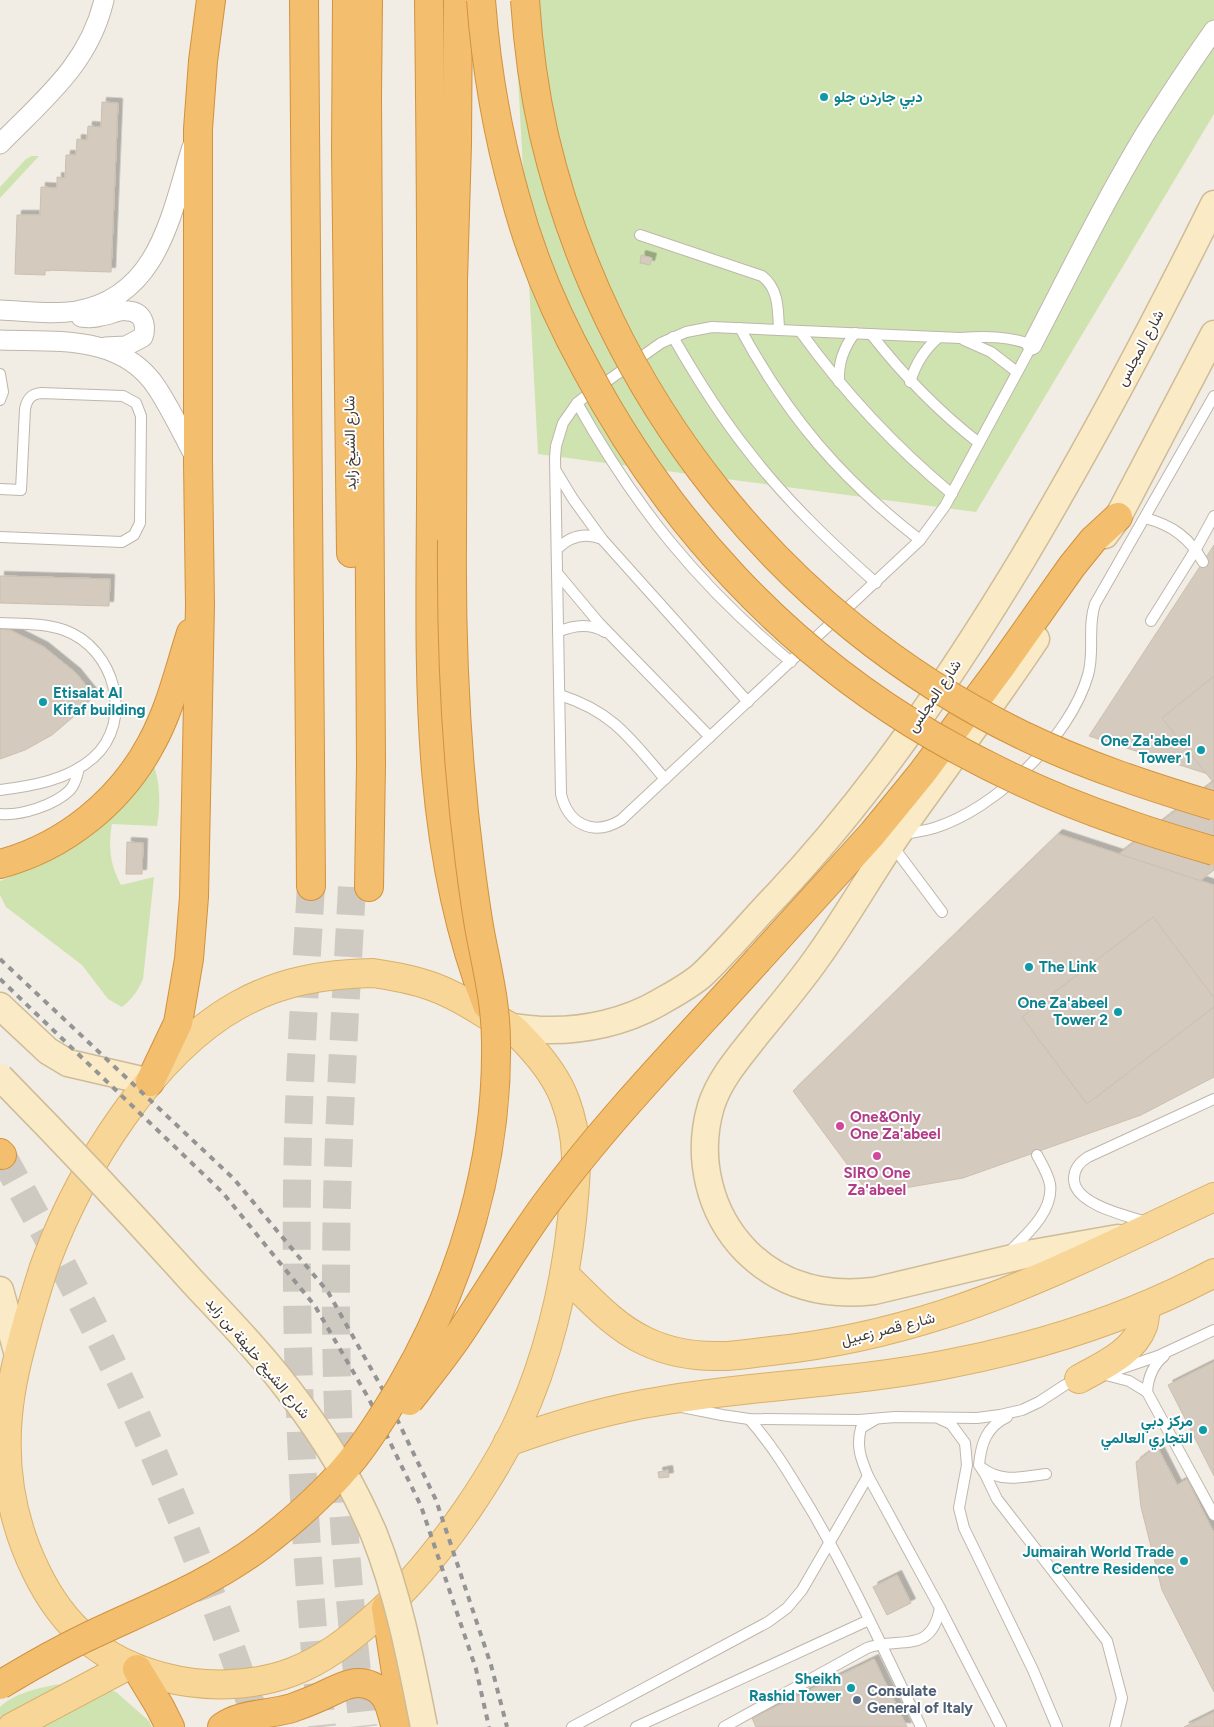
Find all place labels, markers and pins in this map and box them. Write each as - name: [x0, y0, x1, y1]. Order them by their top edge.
- place label: دبي جاردن جلو: [834, 88, 923, 110]
- marker: دبي جاردن جلو: [818, 91, 830, 103]
- place label: Etisalat Al Kifaf building: [53, 684, 146, 719]
- marker: Etisalat Al Kifaf building: [37, 696, 49, 708]
- place label: One Za'abeel Tower 1: [1100, 732, 1191, 767]
- marker: One Za'abeel Tower 1: [1195, 744, 1207, 756]
- place label: The Link: [1039, 958, 1097, 976]
- marker: The Link: [1023, 961, 1035, 973]
- place label: One Za'abeel Tower 2: [1017, 994, 1108, 1029]
- marker: One Za'abeel Tower 2: [1112, 1006, 1124, 1018]
- place label: One&Only One Za'abeel: [850, 1108, 941, 1143]
- marker: One&Only One Za'abeel: [834, 1120, 846, 1132]
- marker: SIRO One Za'abeel: [871, 1150, 883, 1162]
- place label: SIRO One Za'abeel: [843, 1164, 911, 1199]
- place label: مركز دبي التجاري العالمي: [1101, 1412, 1193, 1451]
- marker: مركز دبي التجاري العالمي: [1197, 1424, 1209, 1436]
- place label: Jumairah World Trade Centre Residence: [1023, 1543, 1175, 1578]
- marker: Jumairah World Trade Centre Residence: [1178, 1555, 1190, 1567]
- place label: Sheikh Rashid Tower: [749, 1670, 841, 1705]
- marker: Sheikh Rashid Tower: [845, 1682, 857, 1694]
- place label: Consulate General of Italy: [867, 1682, 973, 1717]
- marker: Consulate General of Italy: [851, 1694, 863, 1706]

